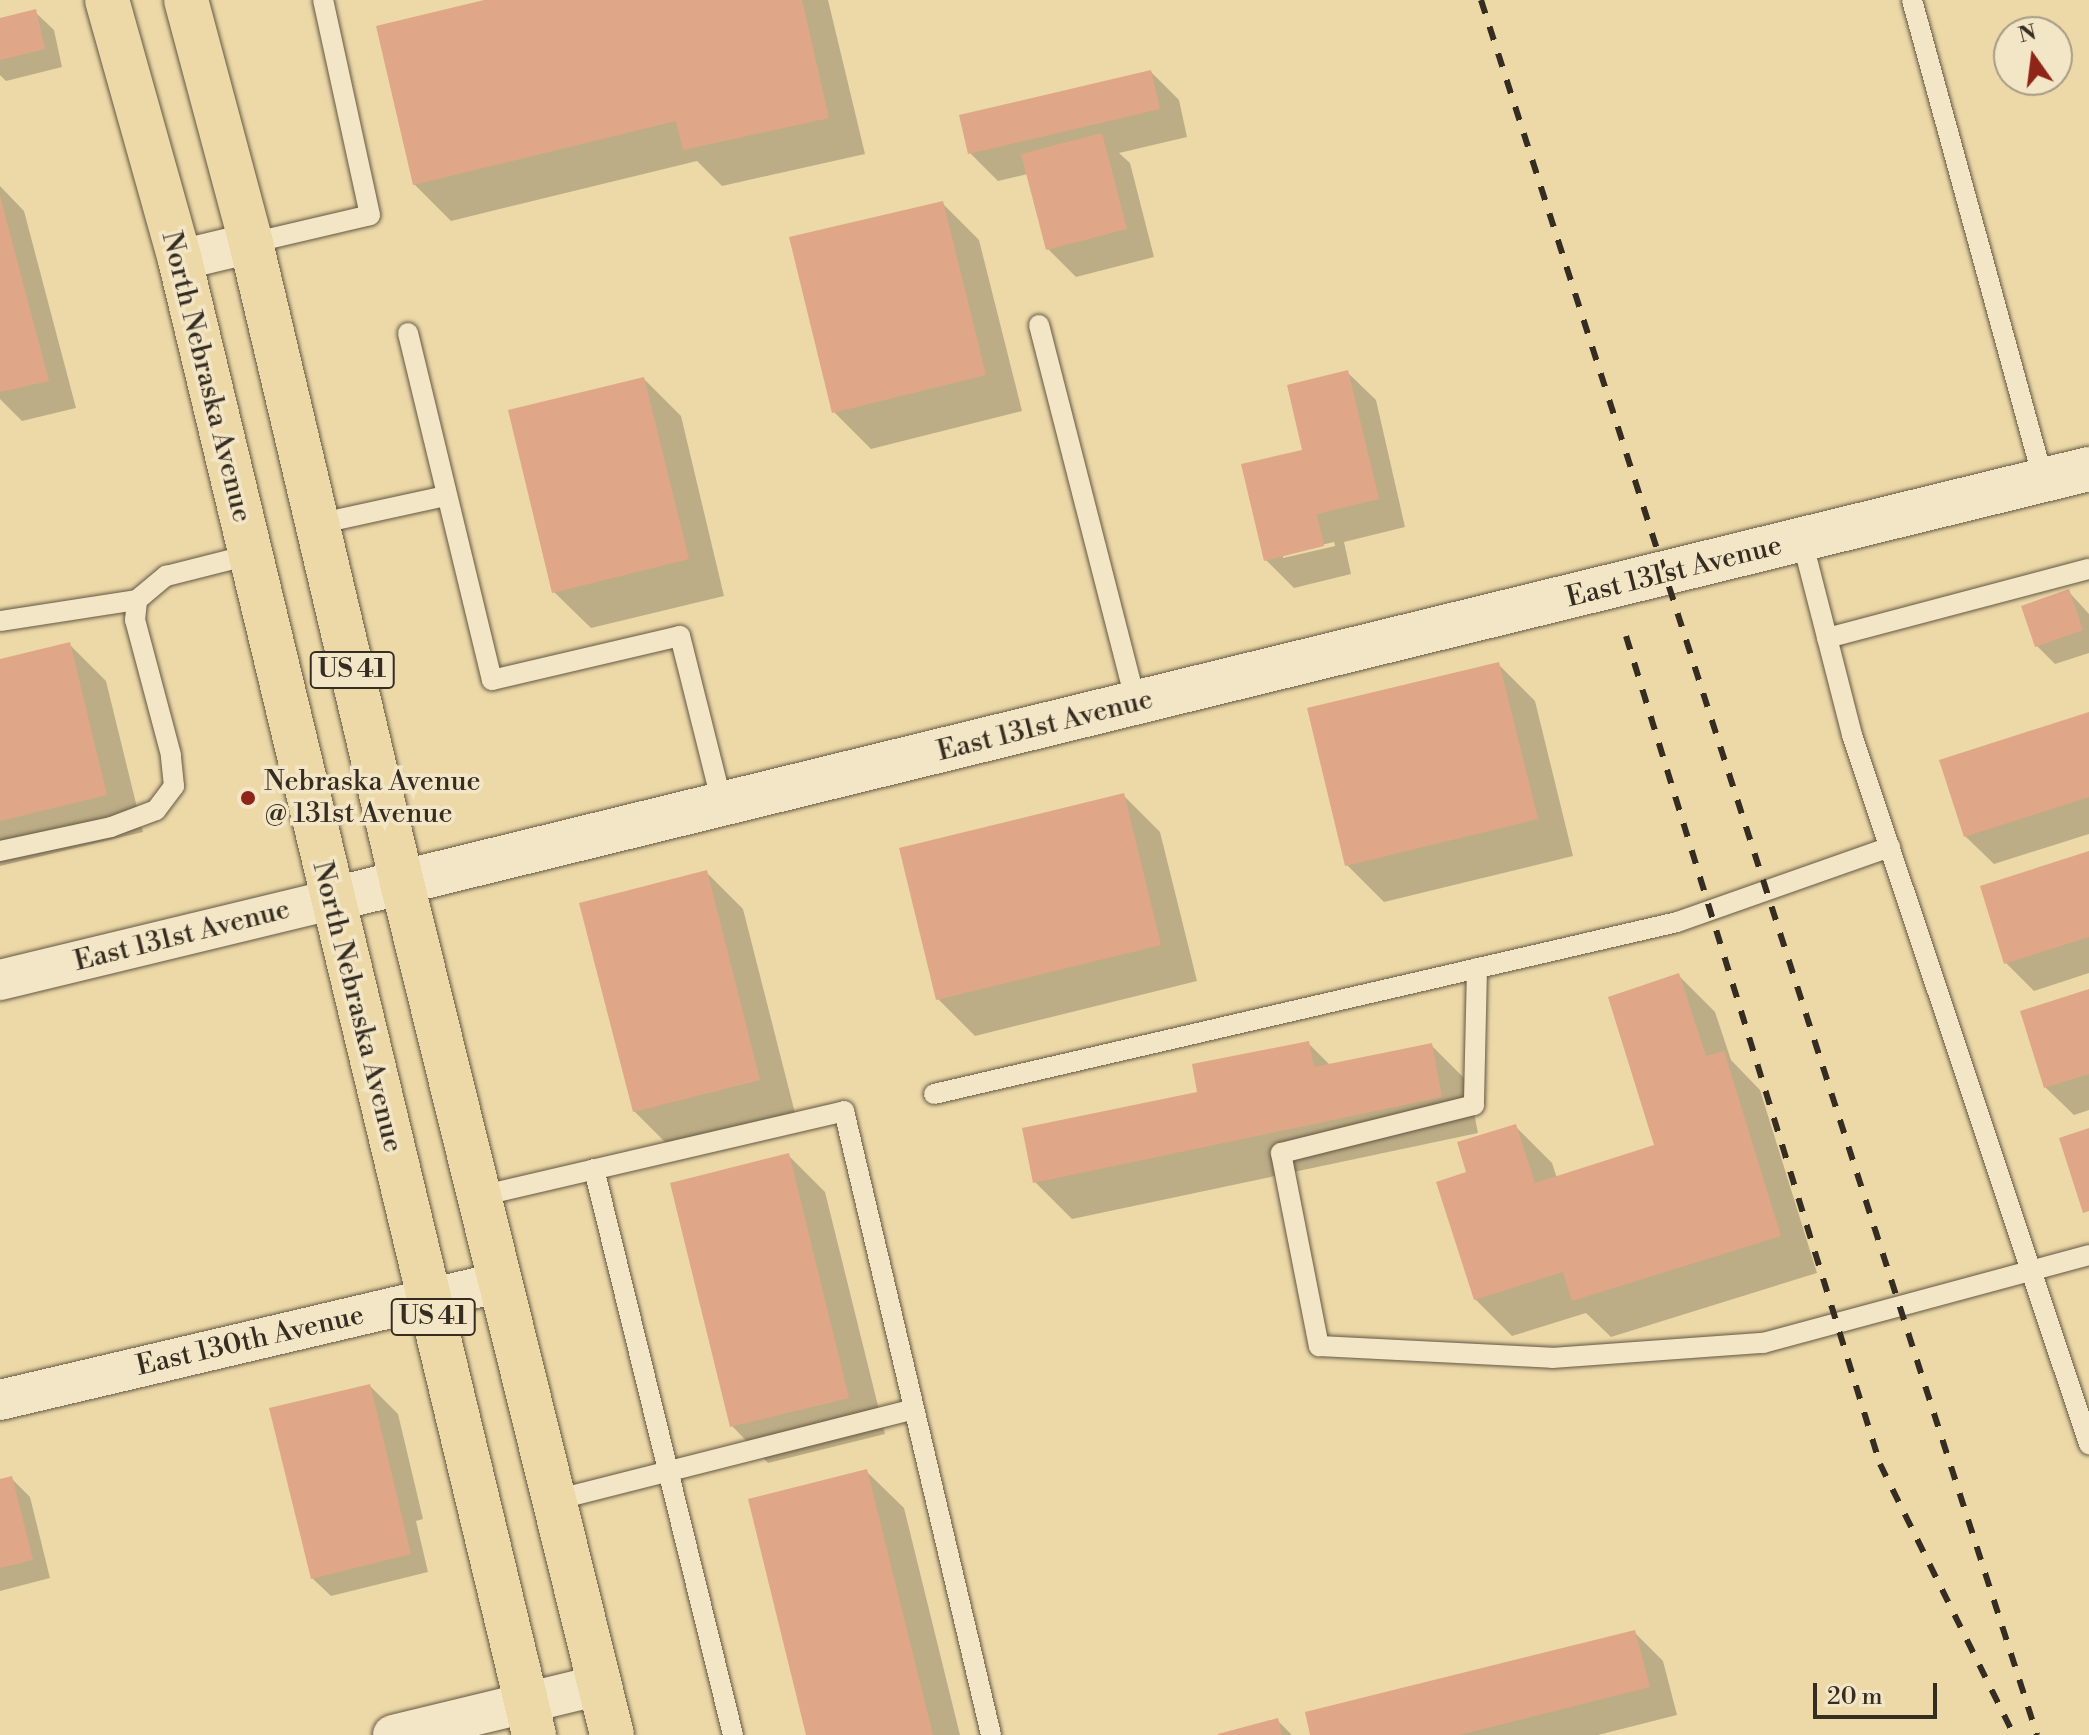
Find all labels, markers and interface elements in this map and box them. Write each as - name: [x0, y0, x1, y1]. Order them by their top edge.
- north arrow: [1993, 16, 2073, 96]
- text: N: [2016, 19, 2039, 49]
- street label: North Nebraska Avenue: [154, 228, 258, 526]
- street label: East 131st Avenue: [1563, 529, 1785, 615]
- road number: US 41: [308, 648, 396, 692]
- street label: East 131st Avenue: [934, 683, 1156, 769]
- place label: Nebraska Avenue @ 131st Avenue: [264, 765, 481, 831]
- marker: Nebraska Avenue @ 131st Avenue: [239, 789, 257, 807]
- street label: North Nebraska Avenue: [305, 858, 409, 1156]
- street label: East 131st Avenue: [71, 893, 293, 979]
- road number: US 41: [389, 1295, 477, 1339]
- street label: East 130th Avenue: [133, 1298, 367, 1384]
- scale bar: [1817, 1667, 1941, 1717]
- text: 20 m: [1827, 1682, 1883, 1712]

